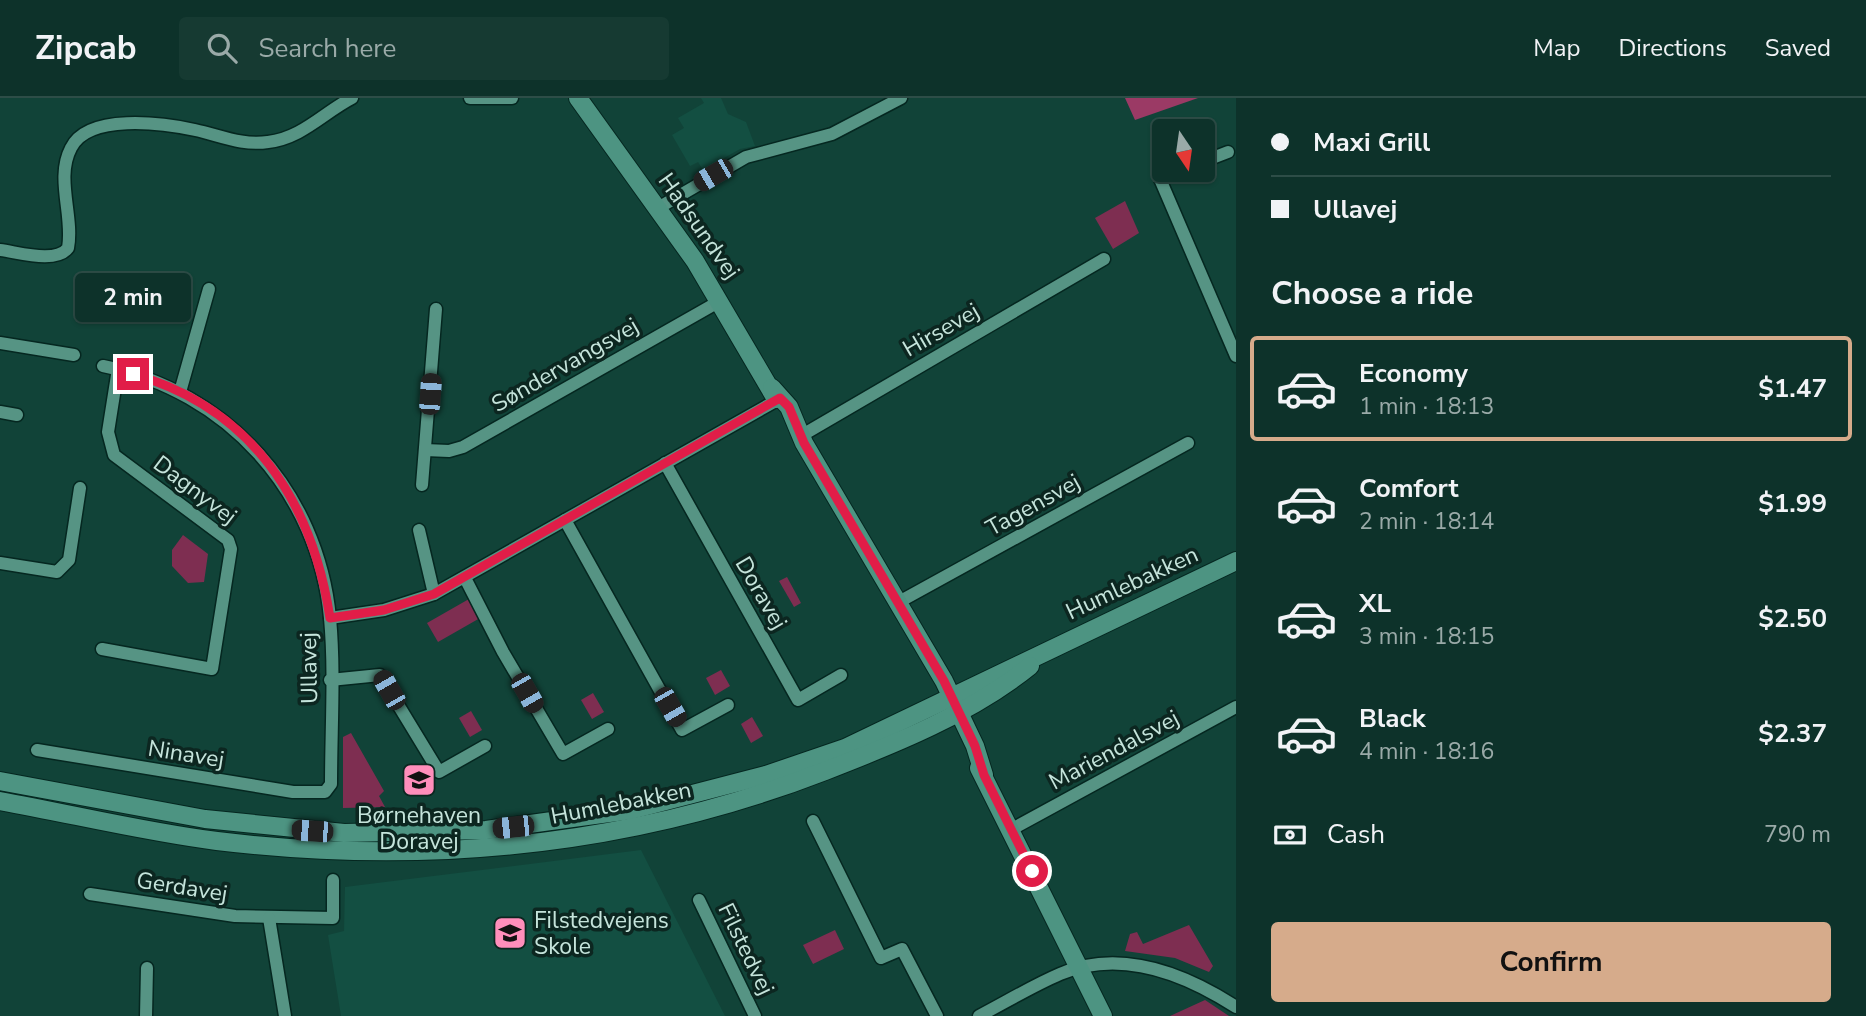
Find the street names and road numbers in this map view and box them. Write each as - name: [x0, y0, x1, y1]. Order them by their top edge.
- street label: Hadsundvej: [651, 167, 747, 285]
- street label: Hirsevej: [897, 296, 985, 364]
- street label: Søndervangsvej: [486, 310, 644, 420]
- street label: Dagnyvej: [147, 448, 243, 532]
- street label: Tagensvej: [980, 466, 1086, 544]
- street label: Humlebakken: [1061, 539, 1203, 627]
- street label: Doravej: [728, 551, 794, 635]
- street label: Ullavej: [293, 632, 325, 704]
- street label: Mariendalsvej: [1044, 703, 1184, 797]
- street label: Ninavej: [146, 733, 226, 775]
- street label: Humlebakken: [548, 774, 694, 832]
- street label: Gerdavej: [134, 865, 230, 909]
- street label: Filstedvej: [710, 898, 782, 1000]

